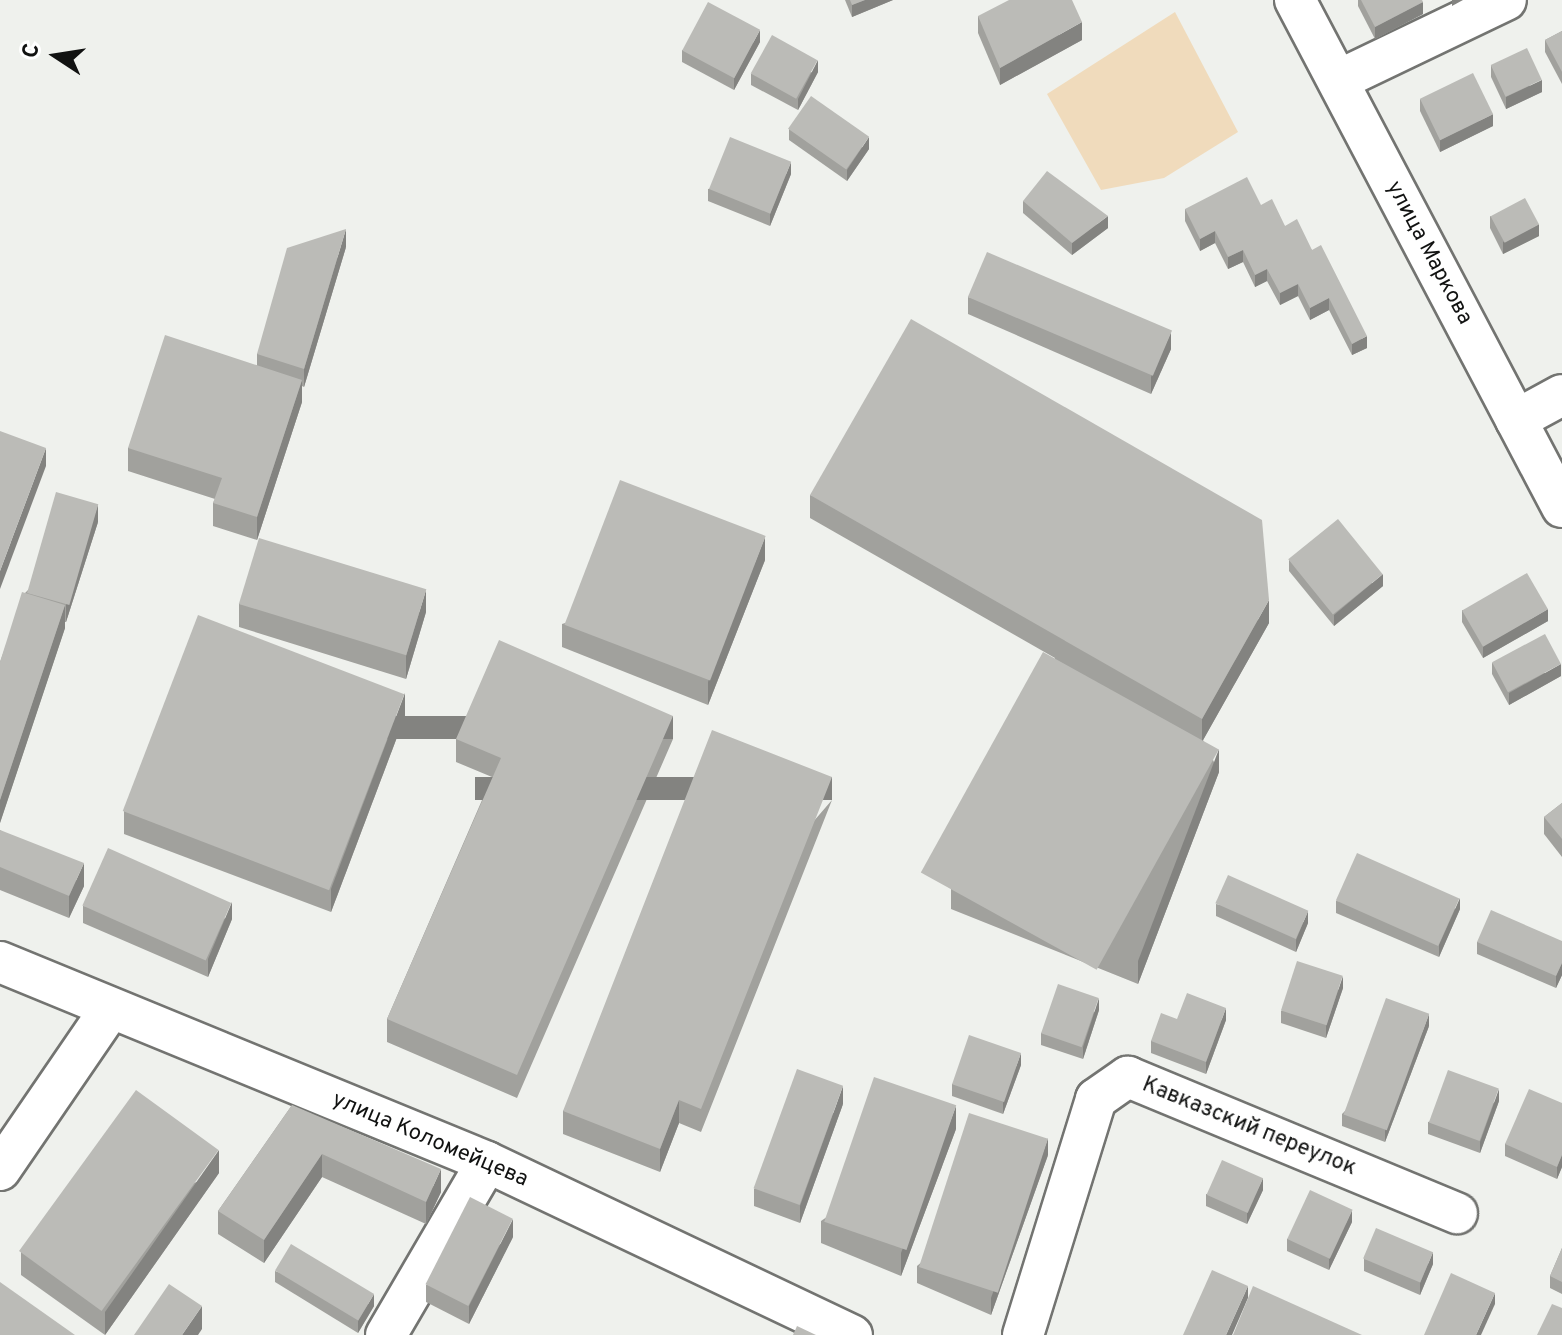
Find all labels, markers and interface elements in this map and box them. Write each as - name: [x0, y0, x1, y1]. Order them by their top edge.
- north arrow: [16, 16, 96, 96]
- text: С: [17, 41, 47, 61]
- street label: улица Маркова: [1380, 177, 1478, 329]
- street label: Кавказский переулок: [1138, 1072, 1360, 1182]
- street label: улица Коломейцева: [328, 1087, 532, 1193]

